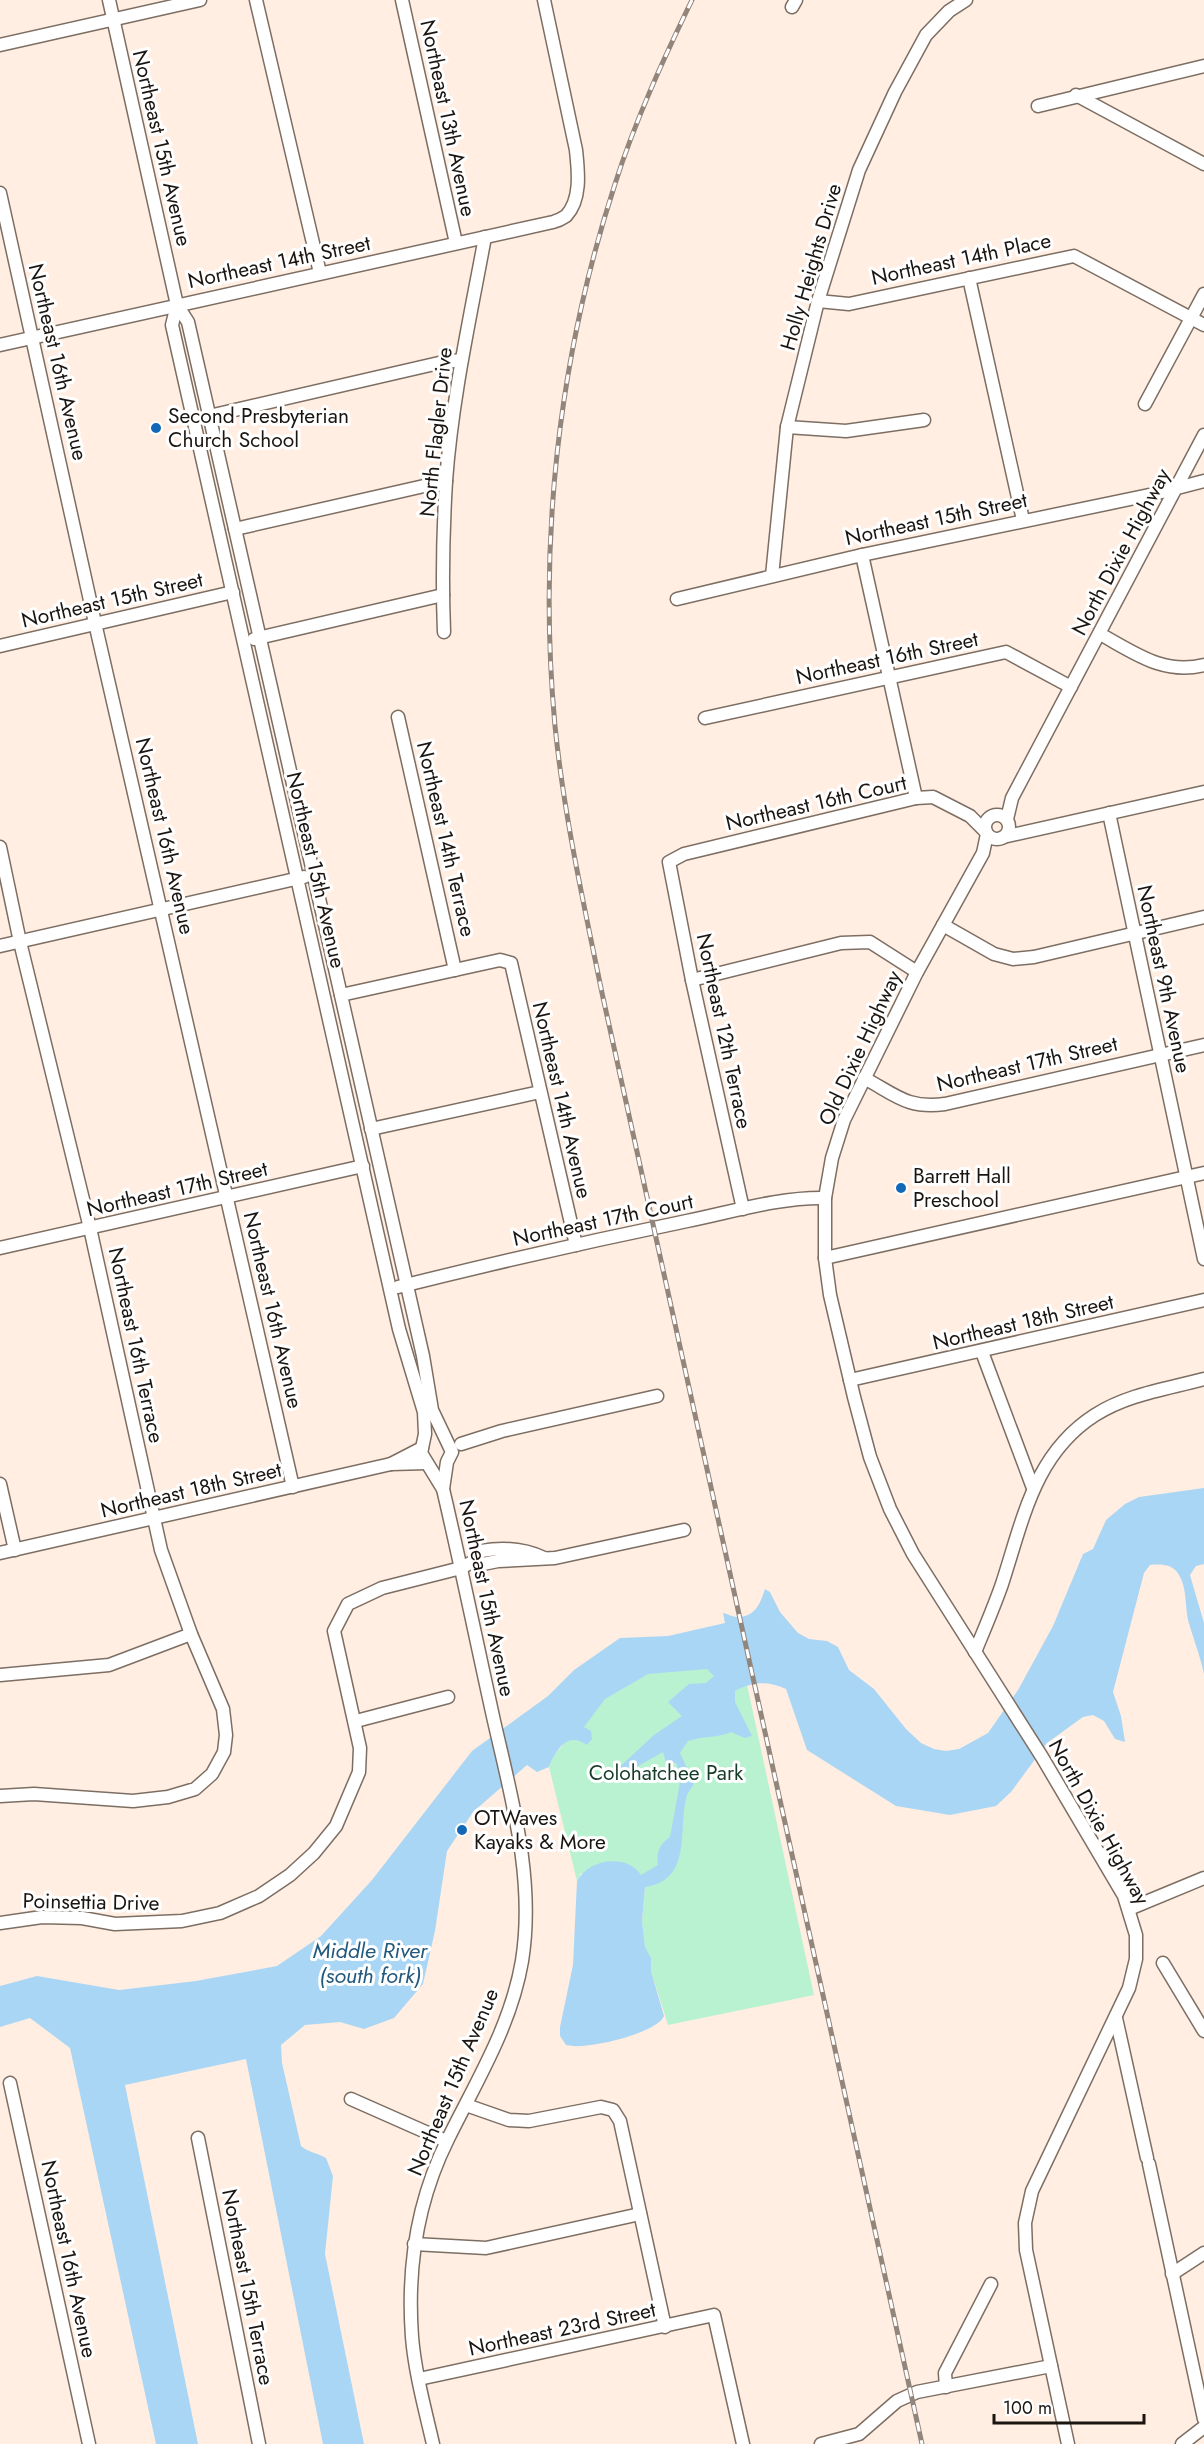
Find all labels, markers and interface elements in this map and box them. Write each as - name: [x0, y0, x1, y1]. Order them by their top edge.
- street label: Northeast 13th Avenue: [412, 17, 484, 219]
- street label: Northeast 15th Avenue: [125, 47, 199, 249]
- street label: Holly Heights Drive: [773, 180, 849, 354]
- street label: Northeast 14th Place: [868, 225, 1054, 293]
- street label: Northeast 14th Street: [185, 228, 373, 296]
- street label: Northeast 16th Avenue: [21, 261, 95, 464]
- street label: North Flagler Drive: [412, 345, 460, 518]
- place label: Second Presbyterian Church School: [168, 401, 349, 455]
- marker: Second Presbyterian Church School: [149, 421, 163, 435]
- street label: North Dixie Highway: [1064, 462, 1178, 641]
- street label: Northeast 15th Street: [842, 485, 1030, 553]
- street label: Northeast 15th Street: [18, 565, 206, 635]
- street label: Northeast 16th Street: [793, 624, 981, 692]
- street label: Northeast 16th Avenue: [128, 735, 202, 938]
- street label: Northeast 14th Terrace: [409, 738, 483, 940]
- street label: Northeast 16th Court: [723, 768, 909, 838]
- street label: Northeast 15th Avenue: [279, 769, 353, 971]
- street label: Northeast 9th Avenue: [1129, 882, 1199, 1076]
- street label: Northeast 12th Terrace: [689, 930, 759, 1132]
- street label: Old Dixie Highway: [811, 965, 909, 1130]
- street label: Northeast 14th Avenue: [525, 999, 599, 1202]
- street label: Northeast 17th Street: [934, 1029, 1120, 1099]
- street label: Northeast 17th Street: [84, 1154, 270, 1224]
- place label: Barrett Hall Preschool: [913, 1161, 1011, 1215]
- marker: Barrett Hall Preschool: [894, 1181, 908, 1195]
- street label: Northeast 17th Court: [510, 1186, 696, 1254]
- street label: Northeast 16th Avenue: [236, 1209, 310, 1412]
- street label: Northeast 16th Terrace: [101, 1244, 171, 1446]
- street label: Northeast 18th Street: [929, 1287, 1117, 1357]
- street label: Northeast 18th Street: [97, 1455, 285, 1525]
- street label: Northeast 15th Avenue: [451, 1497, 523, 1700]
- street label: North Dixie Highway: [1041, 1734, 1157, 1911]
- park label: Colohatchee Park: [589, 1758, 744, 1788]
- place label: OTWaves Kayaks & More: [474, 1803, 606, 1857]
- marker: OTWaves Kayaks & More: [455, 1823, 469, 1837]
- street label: Poinsettia Drive: [22, 1886, 160, 1918]
- water label: Middle River (south fork): [313, 1934, 429, 1991]
- street label: Northeast 15th Avenue: [400, 1984, 506, 2180]
- street label: Northeast 16th Avenue: [33, 2158, 105, 2361]
- street label: Northeast 15th Terrace: [214, 2186, 282, 2388]
- street label: Northeast 23rd Street: [466, 2294, 658, 2364]
- scale bar: [994, 2387, 1144, 2425]
- text: 100 m: [1003, 2395, 1052, 2421]

